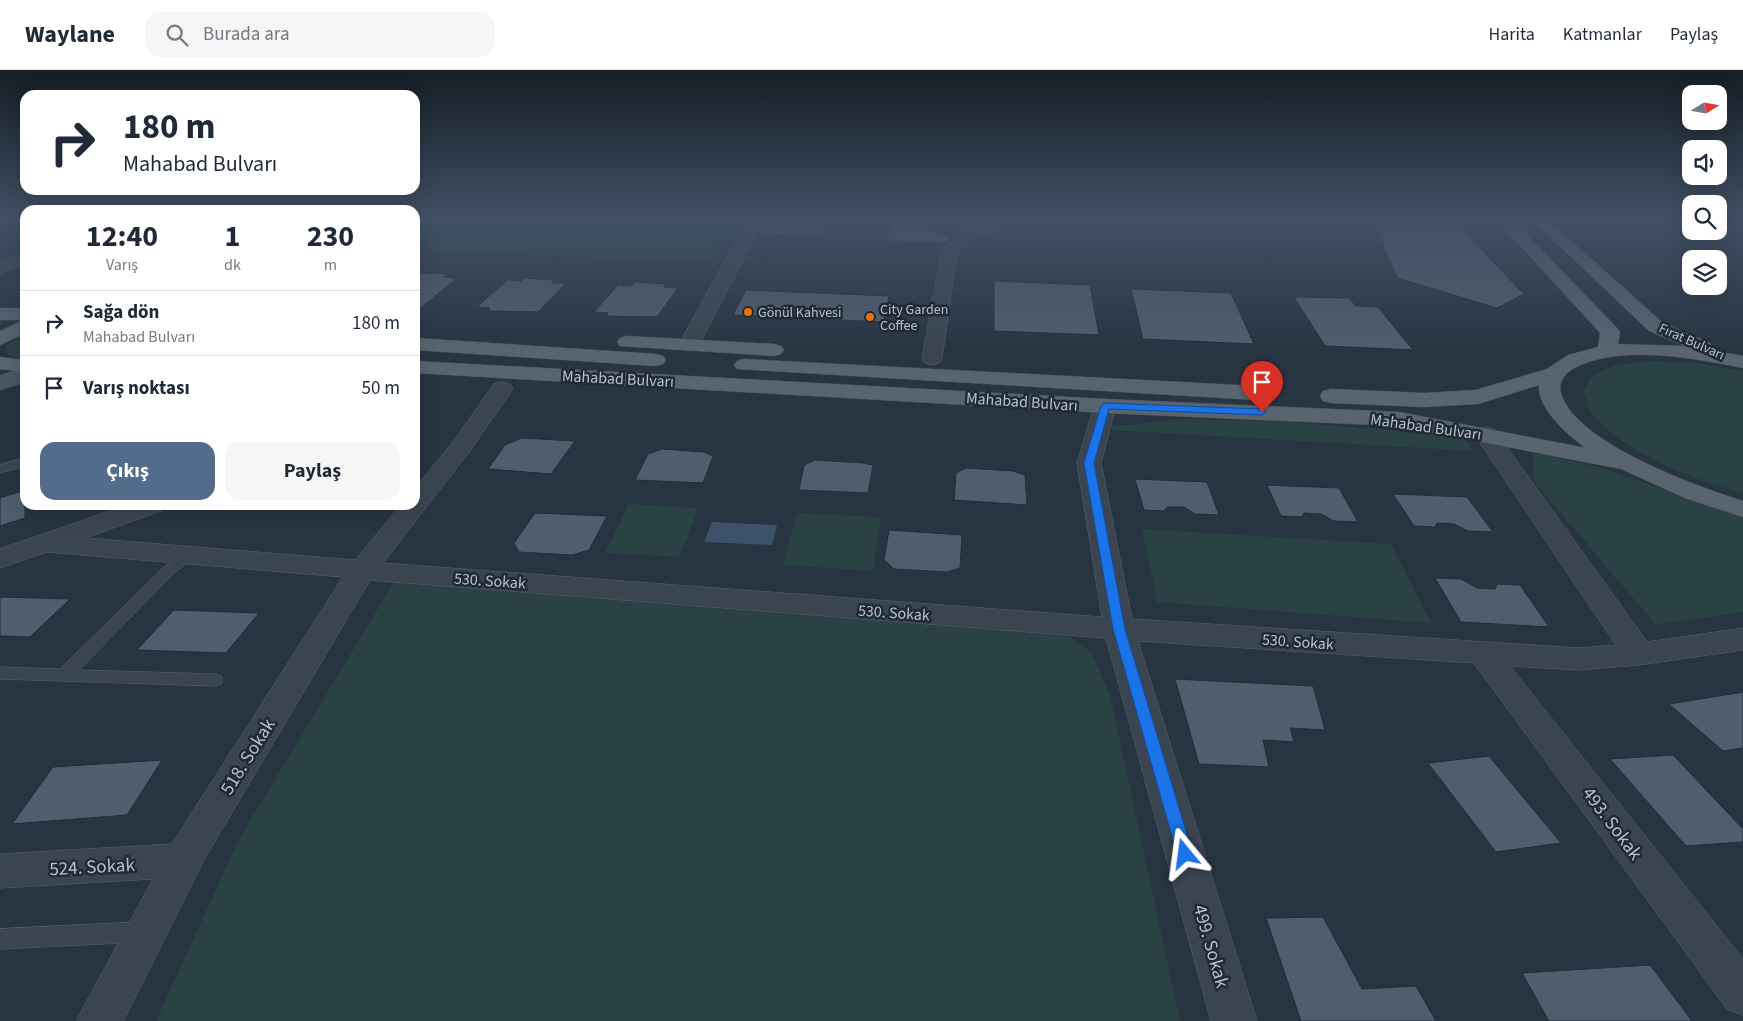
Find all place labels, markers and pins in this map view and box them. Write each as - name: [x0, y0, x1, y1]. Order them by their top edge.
- place label: City Garden Coffee: [880, 300, 948, 336]
- place label: Gönül Kahvesi: [758, 303, 841, 323]
- marker: Gönül Kahvesi: [742, 306, 754, 318]
- marker: City Garden Coffee: [864, 311, 876, 323]
- pin: [1241, 361, 1283, 412]

